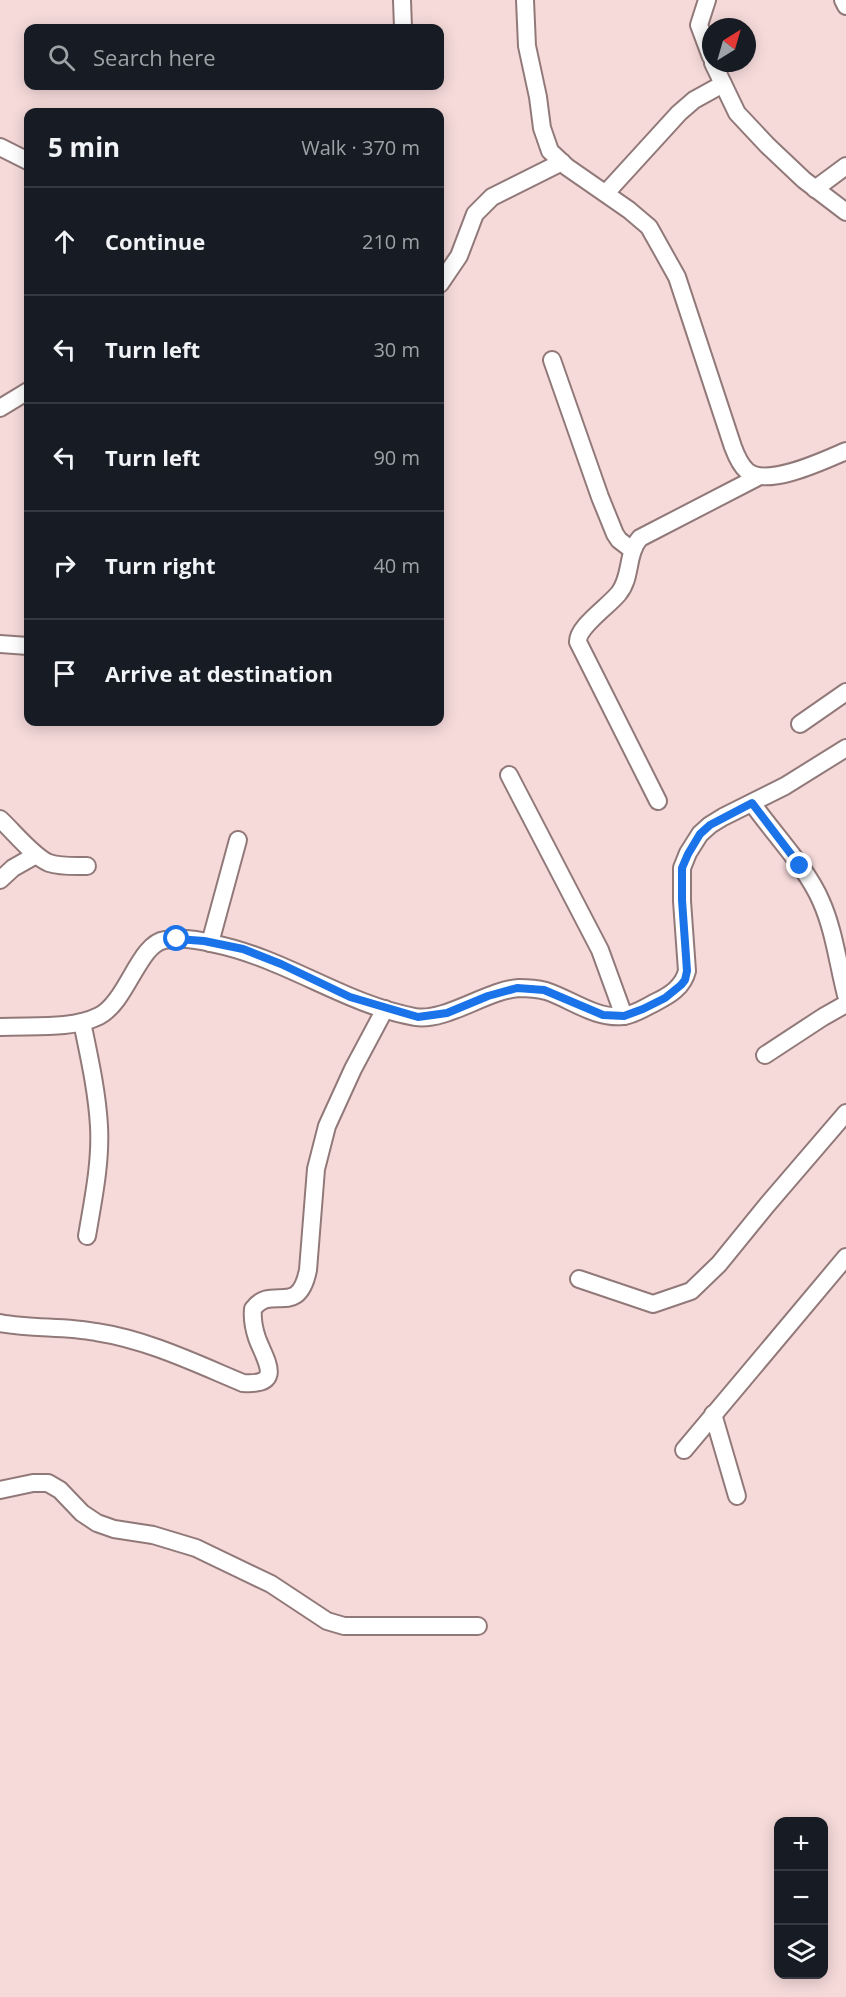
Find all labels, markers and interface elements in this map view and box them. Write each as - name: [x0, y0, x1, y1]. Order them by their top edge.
- north arrow: [702, 18, 756, 72]
- search box: [24, 24, 444, 90]
- icon: search: [45, 41, 78, 74]
- text: Search here: [93, 42, 216, 72]
- text: 5 min: [48, 129, 120, 165]
- text: Walk · 370 m: [301, 134, 420, 161]
- icon: ahead: [48, 225, 81, 258]
- text: Continue: [105, 226, 205, 256]
- text: 210 m: [362, 228, 420, 255]
- icon: left: [48, 333, 81, 366]
- text: Turn left: [105, 334, 200, 364]
- text: 30 m: [373, 336, 420, 363]
- icon: left: [48, 441, 81, 474]
- text: Turn left: [105, 442, 200, 472]
- text: 90 m: [373, 444, 420, 471]
- icon: right: [48, 549, 81, 582]
- text: Turn right: [105, 550, 216, 580]
- text: 40 m: [373, 552, 420, 579]
- icon: arrive: [48, 657, 81, 690]
- text: Arrive at destination: [105, 658, 333, 688]
- route end: [786, 852, 812, 878]
- route start: [163, 925, 189, 951]
- map controls: [774, 1817, 828, 1979]
- button: +: [774, 1817, 828, 1871]
- button: −: [774, 1871, 828, 1925]
- button: layers: [774, 1925, 828, 1979]

